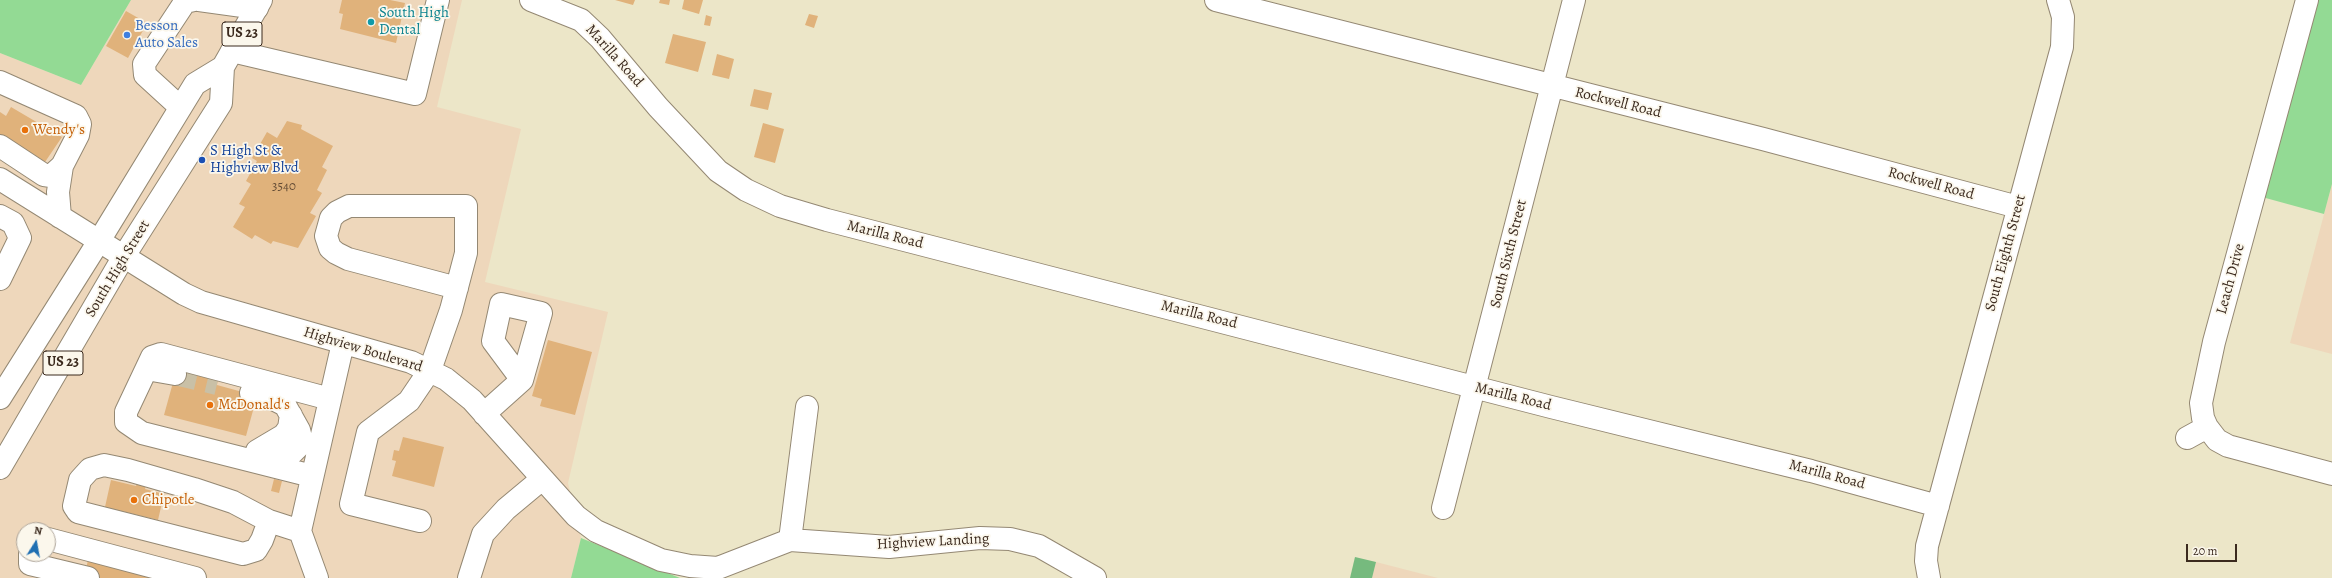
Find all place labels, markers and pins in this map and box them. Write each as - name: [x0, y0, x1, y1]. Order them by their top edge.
- place label: South High Dental: [379, 4, 449, 39]
- place label: Besson Auto Sales: [135, 17, 198, 52]
- marker: South High Dental: [366, 17, 376, 27]
- marker: Besson Auto Sales: [122, 30, 132, 40]
- place label: Wendy's: [33, 121, 85, 139]
- marker: Wendy's: [20, 125, 30, 135]
- place label: S High St & Highview Blvd: [210, 142, 299, 177]
- marker: S High St & Highview Blvd: [197, 155, 207, 165]
- place label: McDonald's: [218, 396, 290, 414]
- marker: McDonald's: [205, 400, 215, 410]
- place label: Chipotle: [142, 491, 194, 509]
- marker: Chipotle: [129, 495, 139, 505]

